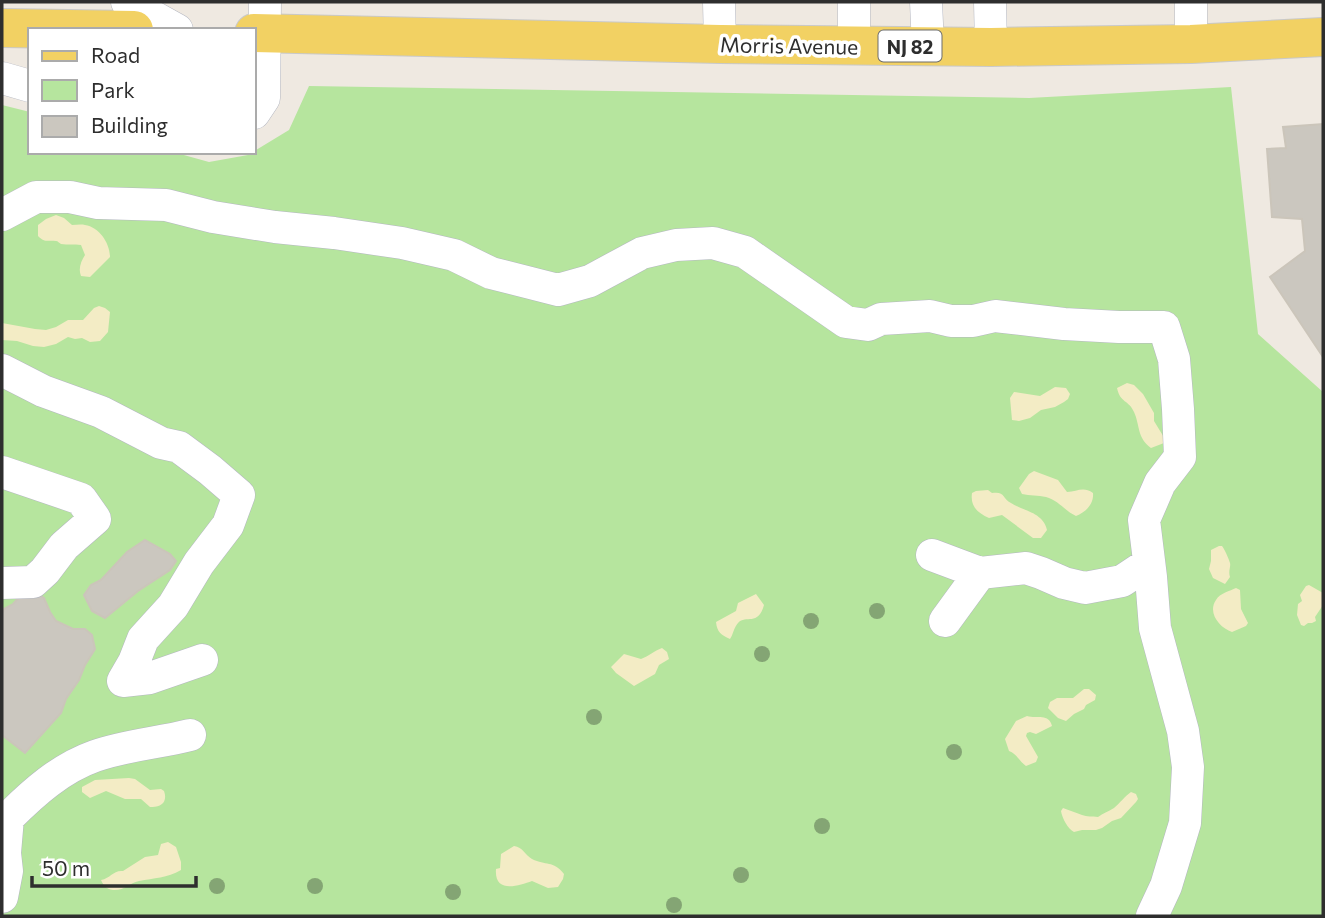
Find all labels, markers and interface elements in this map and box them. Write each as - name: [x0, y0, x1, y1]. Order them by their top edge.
- legend: [28, 28, 256, 154]
- road number: NJ 82: [878, 30, 942, 61]
- street label: Morris Avenue: [720, 31, 858, 59]
- text: Road: [91, 42, 140, 67]
- text: Park: [91, 77, 135, 102]
- text: Building: [91, 112, 168, 137]
- scale bar: [32, 844, 196, 888]
- text: 50 m: [42, 855, 90, 880]

